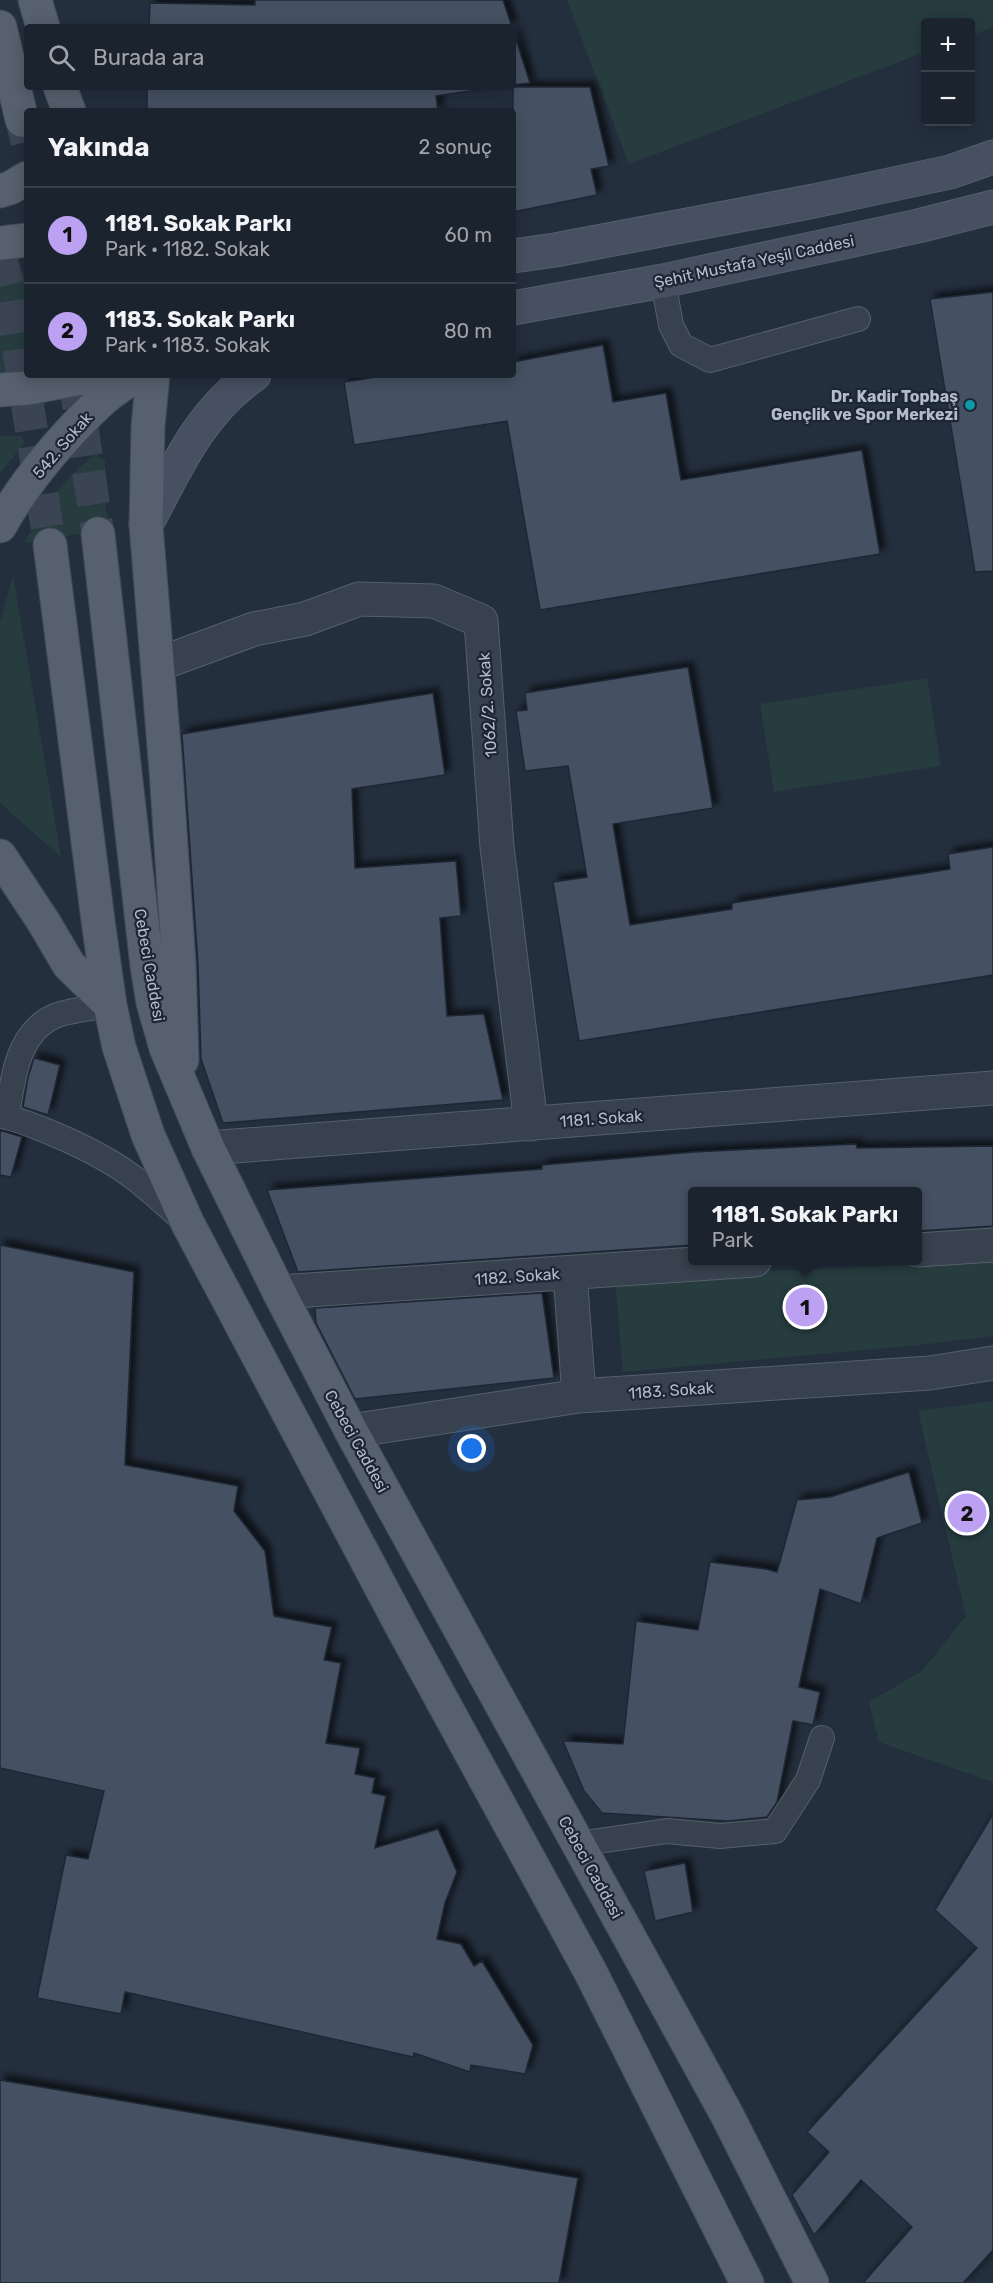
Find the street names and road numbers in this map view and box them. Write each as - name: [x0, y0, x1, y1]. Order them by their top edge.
- street label: Şehit Mustafa Yeşil Caddesi: [652, 231, 856, 292]
- street label: 542. Sokak: [29, 408, 97, 482]
- street label: 1062/2. Sokak: [474, 651, 501, 758]
- street label: Cebeci Caddesi: [130, 907, 169, 1023]
- street label: 1181. Sokak: [559, 1106, 644, 1131]
- street label: 1182. Sokak: [474, 1264, 561, 1289]
- street label: 1183. Sokak: [628, 1378, 715, 1403]
- street label: Cebeci Caddesi: [321, 1387, 393, 1496]
- street label: Cebeci Caddesi: [555, 1813, 627, 1922]

